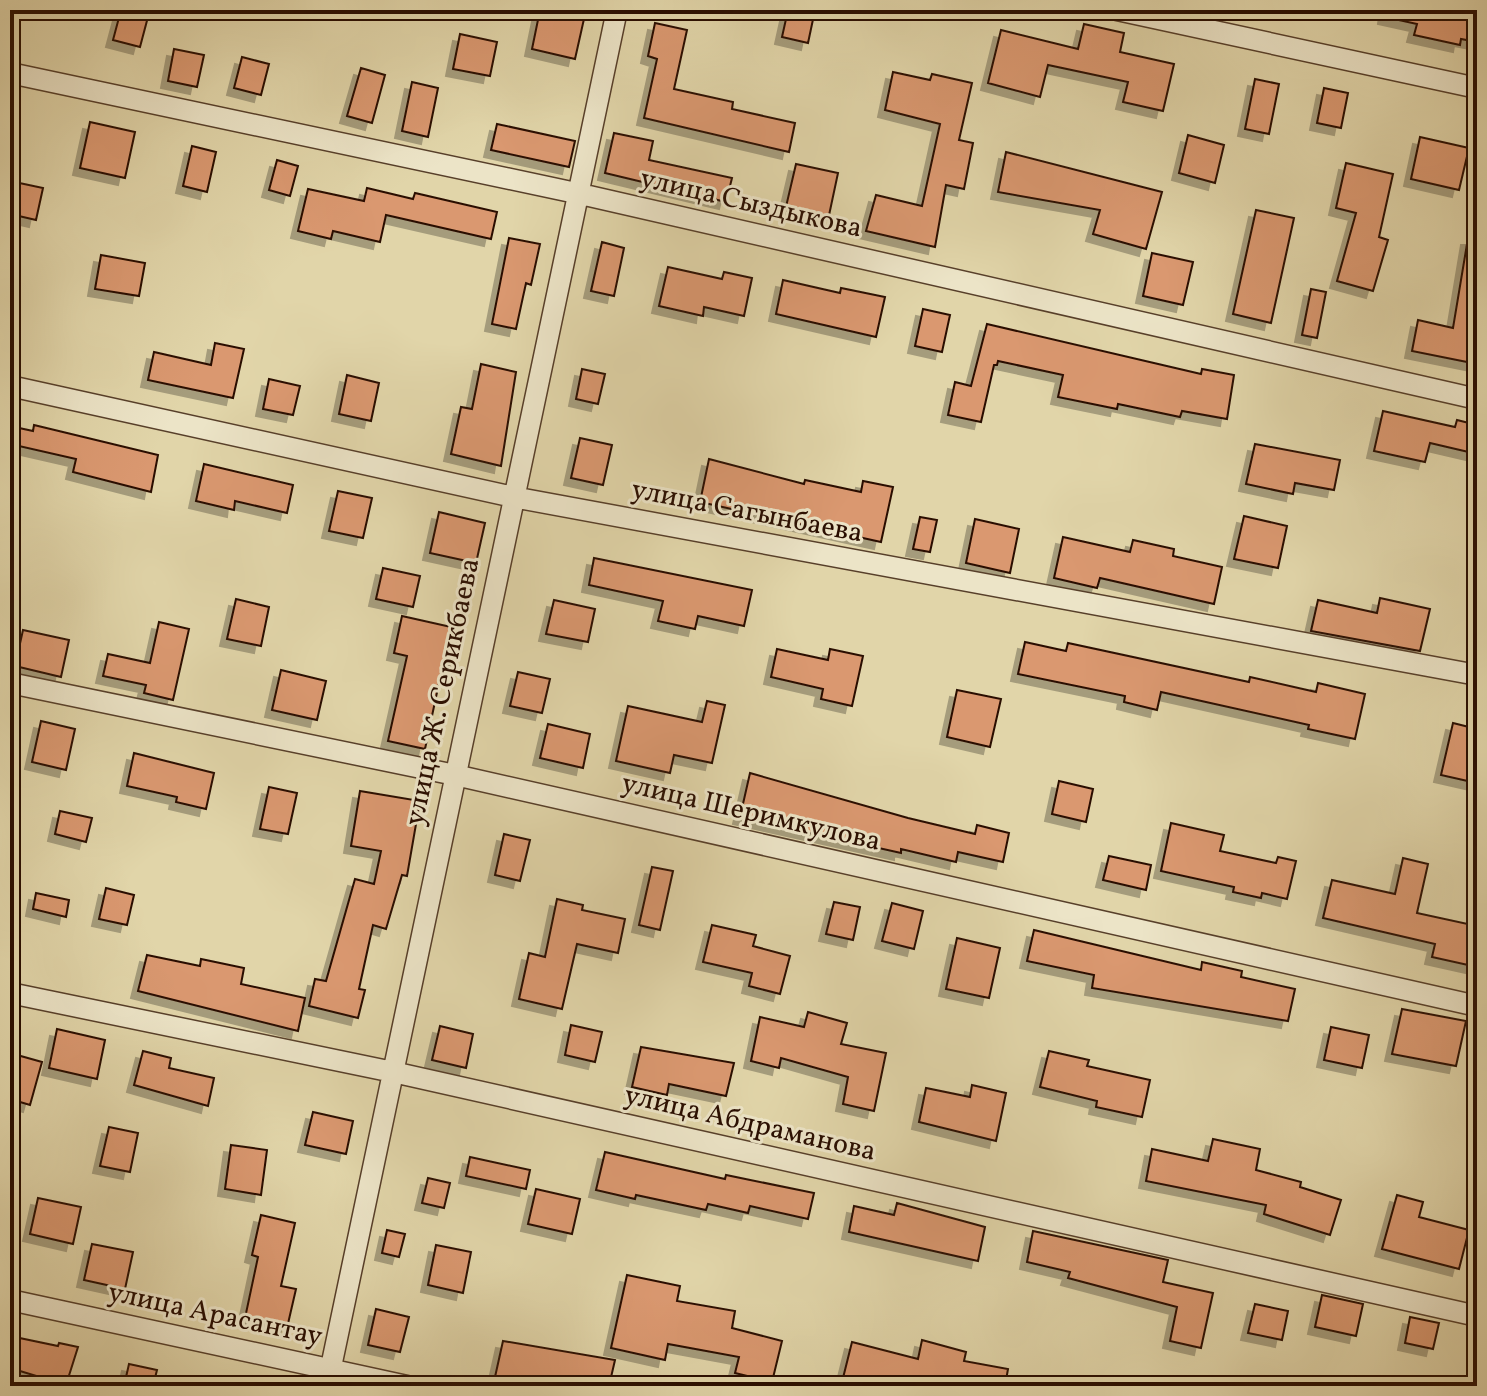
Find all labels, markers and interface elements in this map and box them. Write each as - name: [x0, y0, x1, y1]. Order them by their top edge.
- street label: улица Сыздыкова: [636, 159, 866, 249]
- street label: улица Сагынбаева: [628, 470, 866, 554]
- street label: улица Ж. Серикбаева: [396, 555, 490, 829]
- street label: улица Шеримкулова: [618, 764, 884, 862]
- street label: улица Абдраманова: [620, 1076, 880, 1172]
- street label: улица Арасантау: [104, 1273, 326, 1357]

